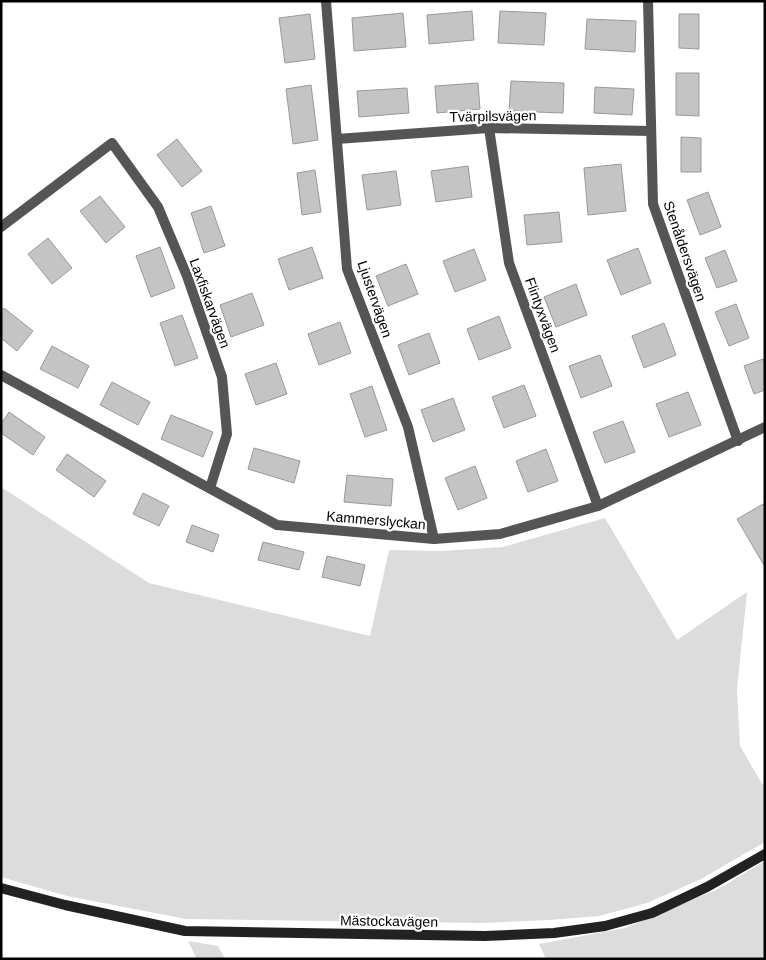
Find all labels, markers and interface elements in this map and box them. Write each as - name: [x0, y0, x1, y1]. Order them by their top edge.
- street label: Tvärpilsvägen: [449, 107, 537, 125]
- street label: Stenåldersvägen: [660, 199, 710, 303]
- street label: Laxfiskarvägen: [186, 256, 234, 350]
- street label: Ljustervägen: [354, 258, 396, 340]
- street label: Flintyxvägen: [522, 275, 564, 355]
- street label: Kammerslyckan: [326, 508, 426, 532]
- street label: Mästockavägen: [340, 912, 438, 930]

